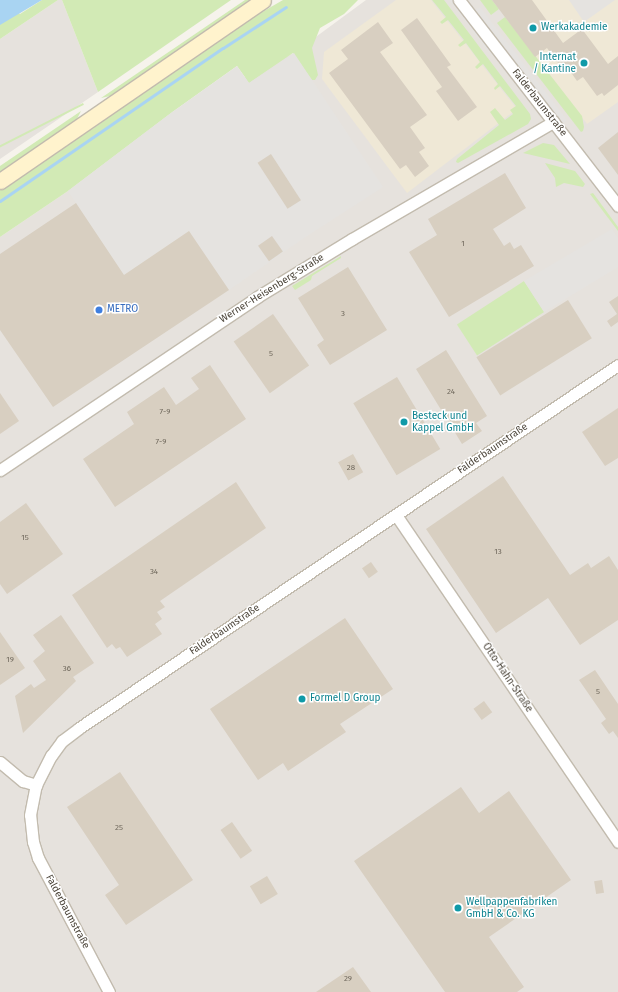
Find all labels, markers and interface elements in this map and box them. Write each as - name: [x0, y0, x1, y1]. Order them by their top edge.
- place label: Werkakademie: [541, 22, 608, 34]
- marker: Werkakademie: [528, 23, 538, 33]
- place label: Internat / Kantine: [533, 51, 576, 74]
- marker: Internat / Kantine: [579, 58, 589, 68]
- street label: Falderbaumstraße: [509, 67, 569, 139]
- house number: 1: [461, 239, 465, 249]
- street label: Werner-Heisenberg-Straße: [218, 252, 326, 326]
- place label: METRO: [107, 304, 138, 316]
- marker: METRO: [94, 305, 104, 315]
- house number: 3: [341, 309, 345, 319]
- house number: 5: [269, 349, 273, 359]
- house number: 24: [447, 387, 455, 397]
- house number: 7-9: [160, 407, 170, 417]
- place label: Besteck und Kappel GmbH: [412, 410, 474, 434]
- marker: Besteck und Kappel GmbH: [399, 417, 409, 427]
- street label: Falderbaumstraße: [456, 421, 530, 477]
- house number: 7-9: [156, 437, 166, 447]
- house number: 28: [347, 463, 355, 473]
- house number: 15: [21, 533, 29, 543]
- house number: 13: [494, 547, 502, 557]
- house number: 34: [150, 567, 158, 577]
- street label: Falderbaumstraße: [188, 602, 262, 658]
- street label: Otto-Hahn-Straße: [479, 641, 535, 715]
- house number: 19: [6, 655, 14, 665]
- house number: 36: [63, 664, 71, 674]
- house number: 5: [596, 687, 600, 697]
- place label: Formel D Group: [310, 693, 380, 705]
- marker: Formel D Group: [297, 694, 307, 704]
- house number: 25: [115, 823, 123, 833]
- street label: Falderbaumstraße: [42, 873, 92, 951]
- place label: Wellpappenfabriken GmbH & Co. KG: [466, 896, 557, 920]
- marker: Wellpappenfabriken GmbH & Co. KG: [453, 903, 463, 913]
- house number: 29: [344, 974, 352, 984]

